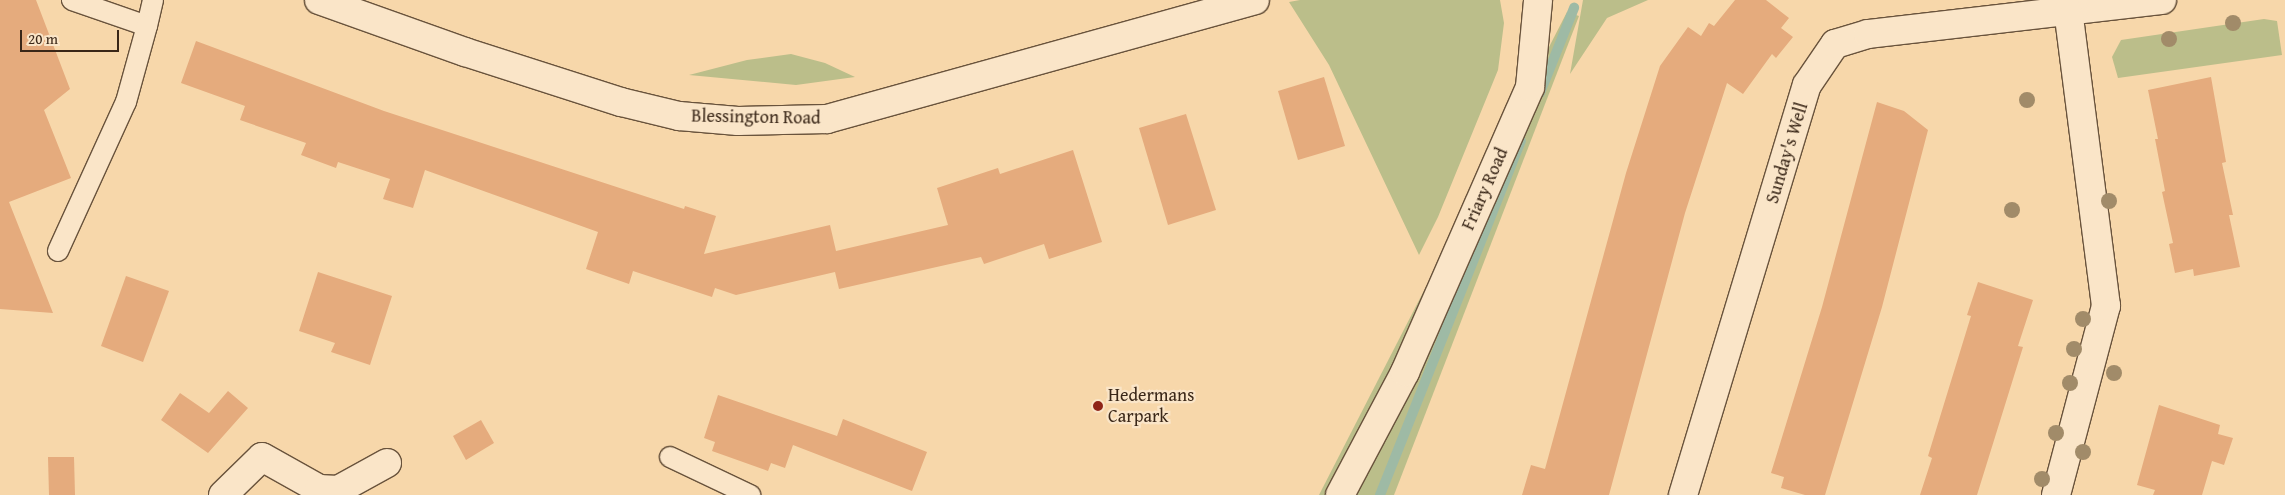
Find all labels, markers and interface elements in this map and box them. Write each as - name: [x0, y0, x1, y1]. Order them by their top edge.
- scale bar: [22, 20, 121, 52]
- text: 20 m: [28, 28, 58, 49]
- street label: Sunday's Well: [1761, 100, 1813, 206]
- street label: Blessington Road: [691, 105, 821, 129]
- street label: Friary Road: [1457, 145, 1513, 233]
- place label: Hedermans Carpark: [1108, 385, 1194, 428]
- marker: Hedermans Carpark: [1092, 400, 1104, 412]

